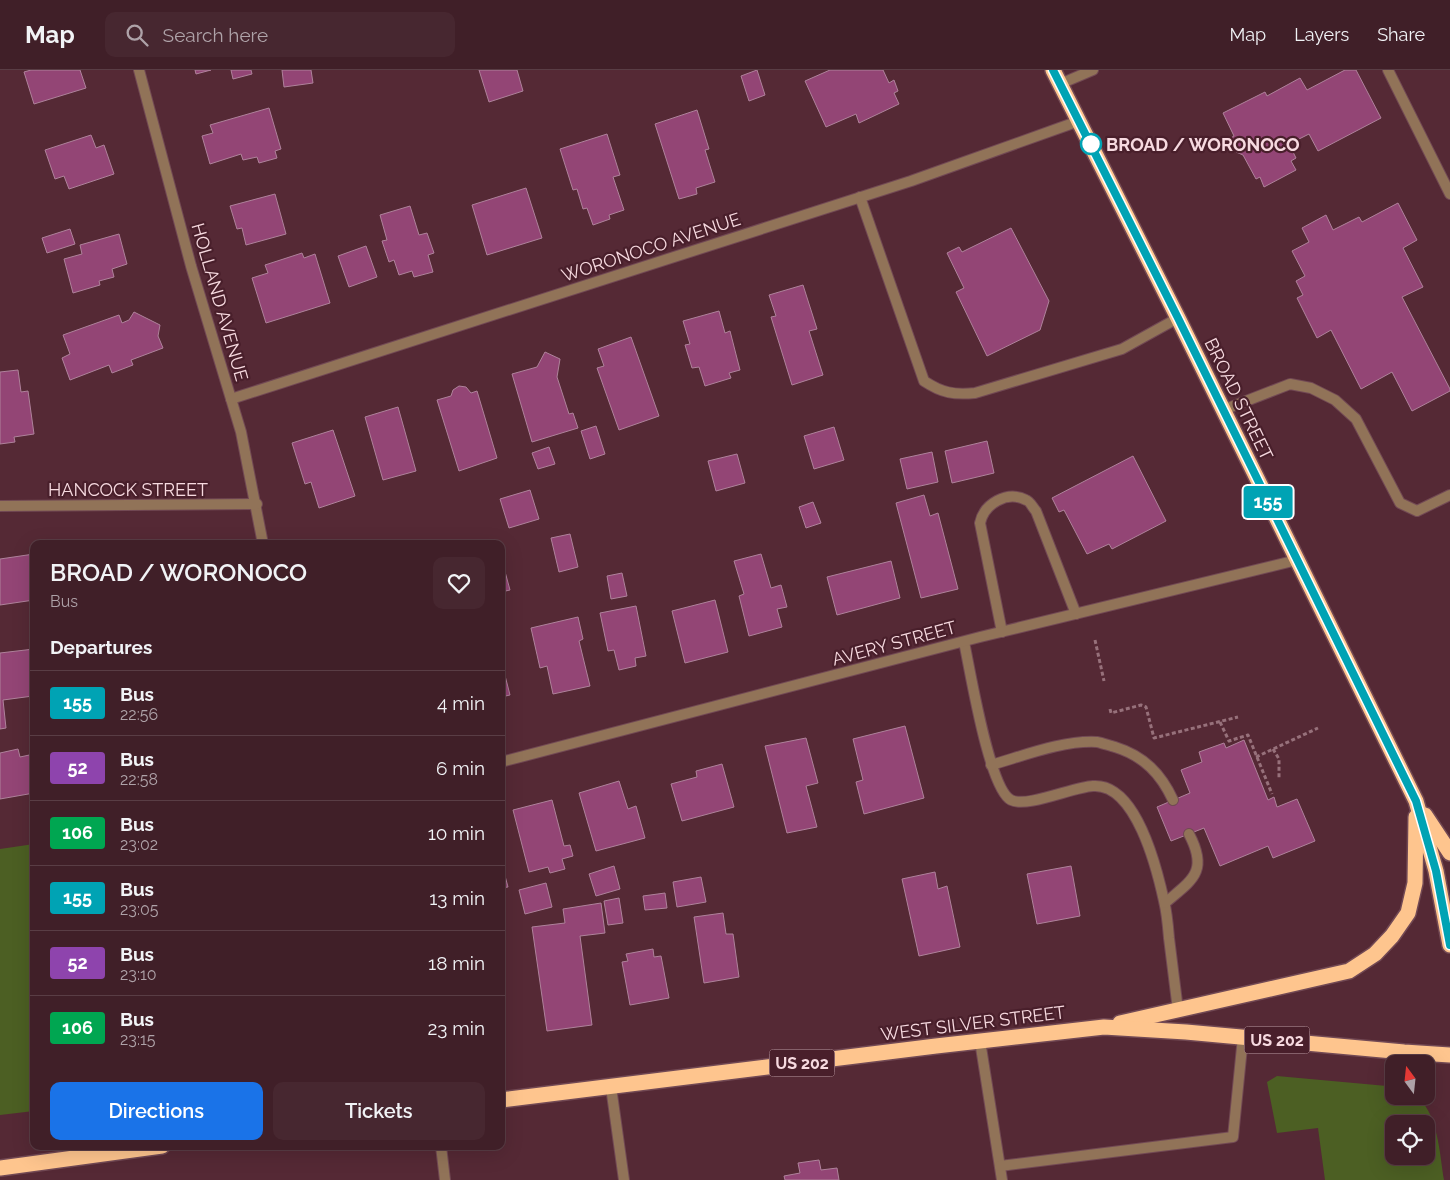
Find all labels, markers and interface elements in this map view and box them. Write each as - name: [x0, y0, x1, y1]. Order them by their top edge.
- search box: [105, 12, 455, 57]
- text: Map: [25, 20, 75, 49]
- icon: search: [123, 21, 151, 49]
- text: Search here: [163, 24, 268, 46]
- text: Map: [1230, 24, 1266, 45]
- text: Layers: [1294, 24, 1349, 45]
- text: Share: [1377, 24, 1425, 45]
- marker: BROAD / WORONOCO: [1080, 133, 1102, 155]
- place label: BROAD / WORONOCO: [1106, 134, 1300, 155]
- street label: WORONOCO AVENUE: [559, 208, 743, 286]
- street label: HOLLAND AVENUE: [187, 221, 253, 384]
- street label: BROAD STREET: [1200, 335, 1278, 463]
- street label: HANCOCK STREET: [48, 479, 208, 500]
- line badge: 155: [1239, 486, 1297, 518]
- text: 155: [1254, 491, 1282, 512]
- button: heart: [433, 557, 485, 609]
- text: BROAD / WORONOCO: [50, 558, 307, 587]
- text: Bus: [50, 592, 78, 611]
- street label: AVERY STREET: [830, 616, 958, 670]
- text: Departures: [50, 636, 152, 658]
- text: Bus: [120, 683, 154, 705]
- text: 155: [63, 692, 92, 713]
- text: 4 min: [437, 692, 485, 714]
- text: 22:56: [120, 705, 158, 724]
- text: Bus: [120, 748, 154, 770]
- text: 52: [67, 757, 88, 778]
- text: 6 min: [436, 757, 485, 779]
- text: 22:58: [120, 770, 158, 789]
- text: Bus: [120, 813, 154, 835]
- text: 106: [62, 822, 93, 843]
- text: 10 min: [428, 822, 485, 844]
- text: 23:02: [120, 835, 158, 854]
- text: Bus: [120, 878, 154, 900]
- text: 155: [63, 887, 92, 908]
- text: 13 min: [429, 887, 485, 909]
- text: 23:05: [120, 900, 158, 919]
- text: Bus: [120, 943, 154, 965]
- text: 52: [67, 952, 88, 973]
- text: 18 min: [428, 952, 485, 974]
- text: 23:10: [120, 965, 157, 984]
- street label: WEST SILVER STREET: [880, 1001, 1066, 1045]
- text: Bus: [120, 1008, 154, 1030]
- text: 106: [62, 1017, 93, 1038]
- text: 23 min: [427, 1017, 485, 1039]
- road number: US 202: [1244, 1026, 1310, 1054]
- text: 23:15: [120, 1030, 155, 1049]
- road number: US 202: [770, 1050, 834, 1076]
- north arrow: [1385, 1055, 1435, 1105]
- map controls: [1385, 1055, 1435, 1165]
- button: Directions: [50, 1082, 263, 1140]
- button: Tickets: [273, 1082, 485, 1140]
- button: locate: [1385, 1115, 1435, 1165]

